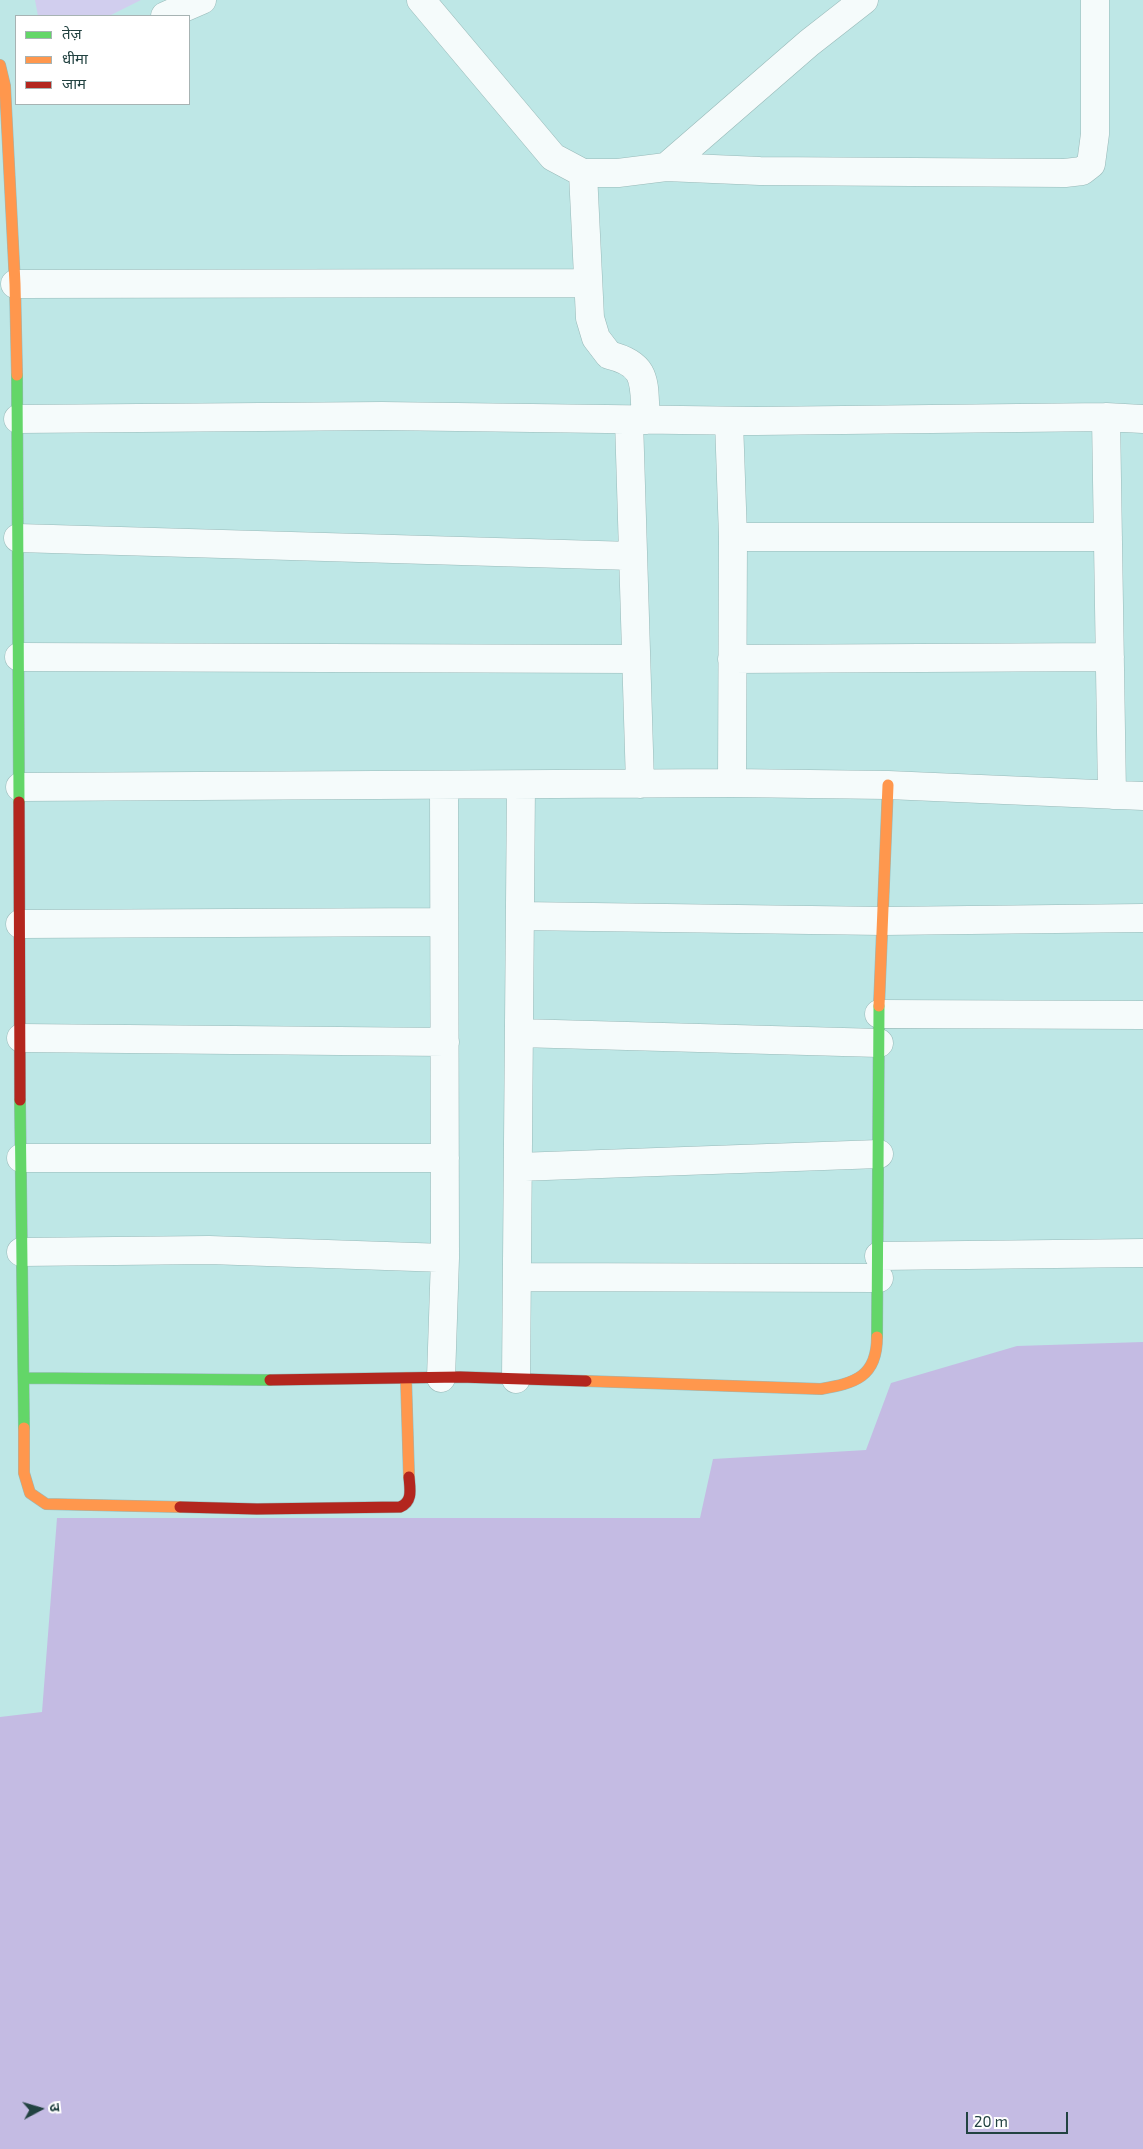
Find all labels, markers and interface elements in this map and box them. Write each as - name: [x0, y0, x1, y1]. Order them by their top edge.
- legend: [15, 15, 190, 105]
- text: तेज़: [62, 24, 82, 42]
- text: धीमा: [62, 49, 88, 67]
- text: जाम: [62, 74, 86, 92]
- north arrow: [15, 2084, 65, 2134]
- text: उ: [47, 2102, 64, 2112]
- scale bar: [968, 2102, 1070, 2134]
- text: 20 m: [974, 2112, 1008, 2130]

